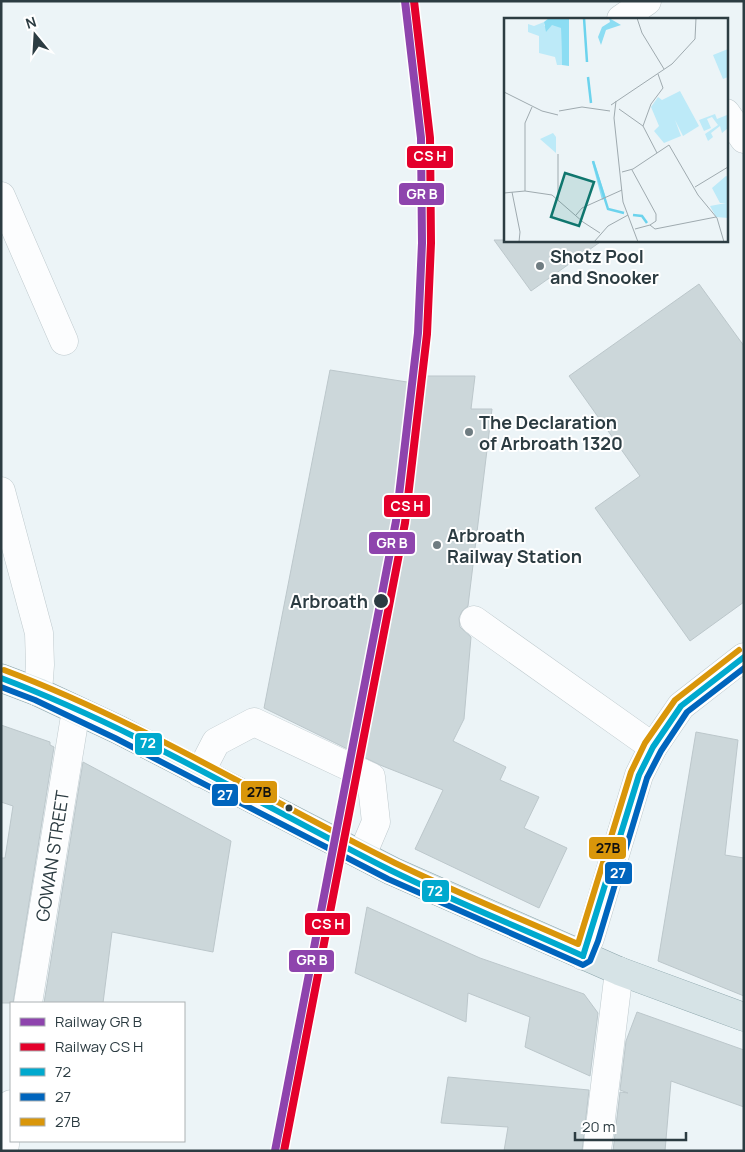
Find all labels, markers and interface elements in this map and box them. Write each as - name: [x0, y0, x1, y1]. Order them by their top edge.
- north arrow: [10, 10, 60, 60]
- text: N: [23, 12, 39, 33]
- inset map: [504, 18, 728, 241]
- line badge: CS H: [406, 145, 454, 169]
- text: CS H: [414, 146, 446, 165]
- line badge: GR B: [398, 182, 445, 206]
- text: GR B: [406, 184, 438, 203]
- place label: Shotz Pool and Snooker: [550, 244, 659, 289]
- marker: Shotz Pool and Snooker: [534, 260, 546, 272]
- place label: The Declaration of Arbroath 1320: [479, 410, 623, 455]
- marker: The Declaration of Arbroath 1320: [463, 426, 475, 438]
- line badge: CS H: [383, 494, 431, 518]
- text: CS H: [391, 496, 423, 515]
- place label: Arbroath Railway Station: [447, 523, 582, 568]
- line badge: GR B: [368, 531, 416, 555]
- text: GR B: [376, 533, 408, 552]
- marker: Arbroath Railway Station: [431, 539, 443, 551]
- place label: Arbroath: [290, 589, 368, 613]
- marker: Arbroath: [372, 592, 390, 610]
- line badge: 72: [134, 732, 163, 756]
- text: 72: [140, 733, 156, 752]
- line badge: 27B: [240, 780, 278, 804]
- text: 27B: [247, 782, 271, 801]
- line badge: 27: [211, 783, 239, 807]
- text: 27: [217, 785, 233, 804]
- street label: GOWAN STREET: [30, 788, 74, 923]
- unlabelled marker: [284, 803, 294, 813]
- line badge: 27B: [588, 836, 627, 860]
- text: 27B: [596, 838, 620, 857]
- line badge: 27: [604, 861, 633, 885]
- text: 27: [610, 863, 626, 882]
- line badge: 72: [421, 879, 450, 903]
- text: 72: [427, 881, 443, 900]
- line badge: CS H: [304, 912, 351, 936]
- text: CS H: [312, 914, 344, 933]
- line badge: GR B: [288, 949, 335, 973]
- text: GR B: [296, 950, 328, 969]
- legend: [10, 1002, 185, 1142]
- text: Railway GR B: [55, 1011, 142, 1032]
- text: Railway CS H: [55, 1036, 143, 1057]
- text: 72: [55, 1061, 71, 1082]
- text: 27: [55, 1086, 71, 1107]
- scale bar: [575, 1110, 686, 1142]
- text: 27B: [55, 1111, 80, 1132]
- text: 20 m: [582, 1116, 615, 1137]

